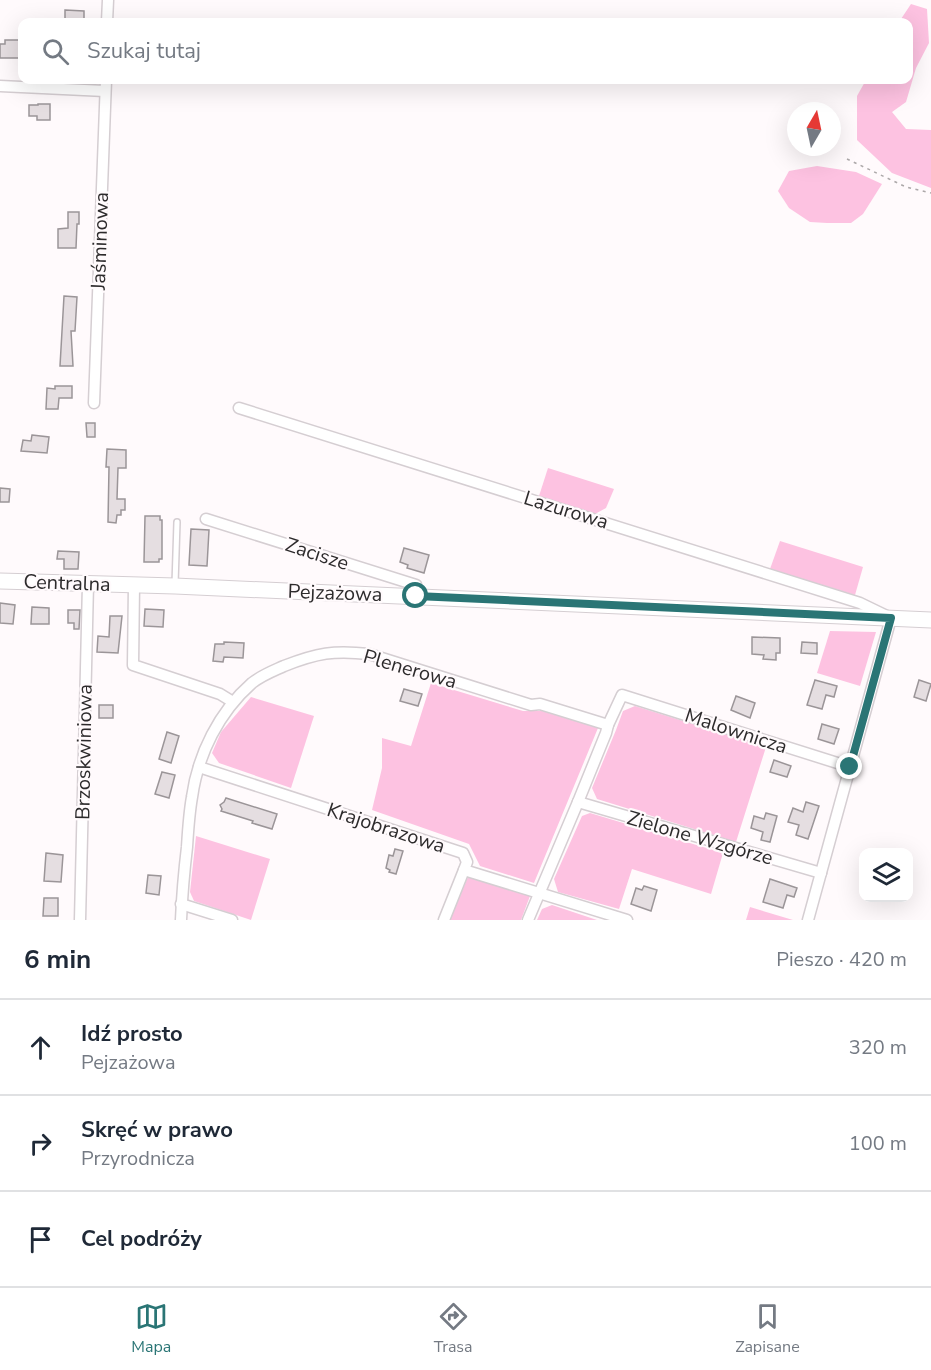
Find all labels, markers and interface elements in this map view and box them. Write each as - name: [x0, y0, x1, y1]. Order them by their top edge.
- search box: [18, 18, 913, 84]
- icon: search: [39, 35, 72, 68]
- text: Szukaj tutaj: [87, 36, 201, 66]
- north arrow: [787, 102, 841, 156]
- street label: Jaśminowa: [85, 192, 115, 291]
- street label: Lazurowa: [520, 484, 612, 536]
- street label: Zacisze: [282, 531, 352, 577]
- street label: Centralna: [23, 568, 111, 598]
- street label: Pejzażowa: [287, 578, 383, 608]
- route start: [402, 582, 428, 608]
- street label: Plenerowa: [360, 643, 460, 695]
- street label: Brzoskwiniowa: [69, 684, 99, 820]
- street label: Malownicza: [681, 702, 791, 760]
- route end: [836, 753, 862, 779]
- street label: Krajobrazowa: [324, 796, 448, 860]
- street label: Zielone Wzgórze: [624, 804, 776, 872]
- map controls: [859, 848, 913, 902]
- button: layers: [859, 848, 913, 902]
- text: 6 min: [24, 942, 91, 977]
- text: Pieszo · 420 m: [776, 946, 907, 973]
- text: Idź prosto: [81, 1019, 183, 1049]
- icon: ahead: [24, 1031, 57, 1064]
- text: 320 m: [849, 1034, 907, 1061]
- text: Pejzażowa: [81, 1049, 176, 1076]
- text: Skręć w prawo: [81, 1115, 233, 1145]
- icon: right: [24, 1127, 57, 1160]
- text: 100 m: [849, 1130, 907, 1157]
- text: Przyrodnicza: [81, 1145, 195, 1172]
- icon: arrive: [24, 1223, 57, 1256]
- text: Cel podróży: [81, 1224, 202, 1254]
- tab: Mapa: [131, 1300, 171, 1358]
- tab: Trasa: [434, 1300, 473, 1358]
- tab: Zapisane: [735, 1300, 800, 1358]

